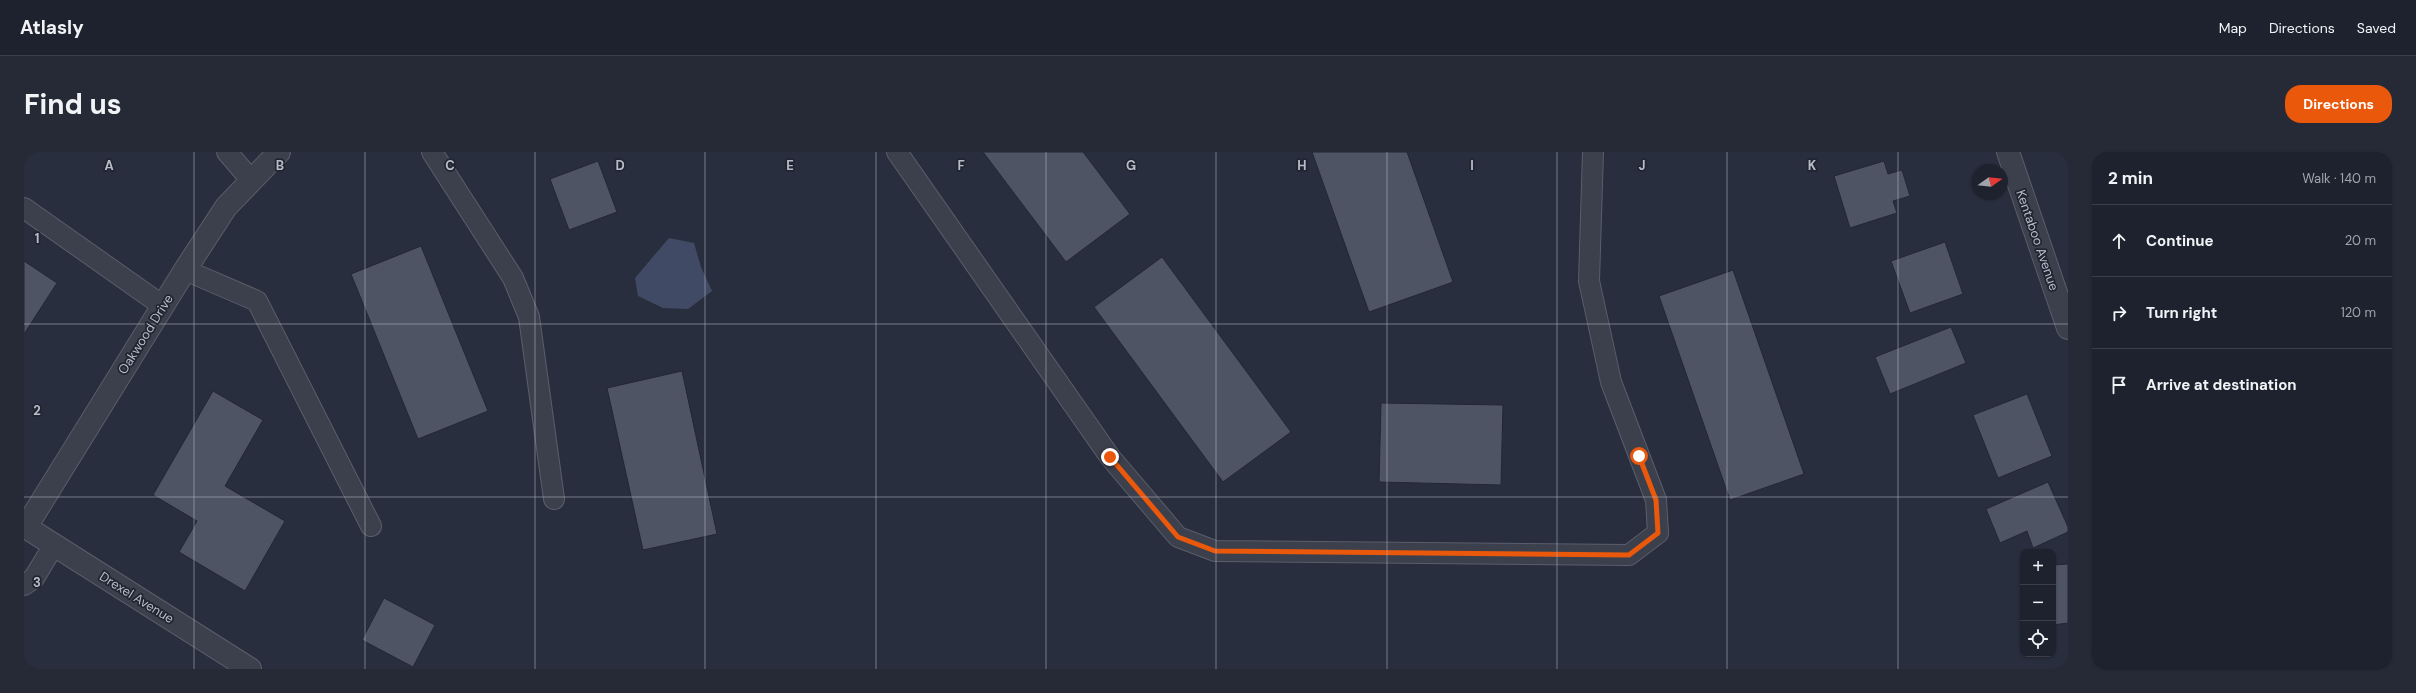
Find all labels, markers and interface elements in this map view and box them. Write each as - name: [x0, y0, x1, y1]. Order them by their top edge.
- text: Atlasly: [20, 15, 84, 40]
- text: Map: [2219, 19, 2247, 37]
- text: Directions: [2269, 19, 2335, 37]
- text: Saved: [2357, 19, 2396, 37]
- button: Directions: [2285, 85, 2392, 123]
- text: Find us: [24, 86, 122, 123]
- text: A: [104, 157, 114, 174]
- text: B: [276, 157, 284, 174]
- text: C: [445, 157, 455, 174]
- text: D: [615, 157, 625, 174]
- text: E: [786, 157, 794, 174]
- text: F: [957, 157, 965, 174]
- text: G: [1126, 157, 1136, 174]
- text: H: [1297, 157, 1307, 174]
- text: I: [1470, 157, 1474, 174]
- text: J: [1638, 157, 1646, 174]
- text: K: [1808, 157, 1817, 174]
- north arrow: [1972, 164, 2008, 200]
- text: 2 min: [2108, 167, 2153, 189]
- text: Walk · 140 m: [2302, 170, 2376, 187]
- street label: Kentaboo Avenue: [2012, 188, 2063, 293]
- text: 1: [35, 230, 39, 247]
- icon: ahead: [2108, 230, 2130, 252]
- text: Continue: [2146, 231, 2214, 251]
- text: 20 m: [2345, 232, 2376, 249]
- street label: Oakwood Drive: [114, 291, 177, 377]
- icon: right: [2108, 302, 2130, 324]
- text: Turn right: [2146, 303, 2217, 323]
- text: 120 m: [2341, 304, 2376, 321]
- icon: arrive: [2108, 374, 2130, 396]
- text: Arrive at destination: [2146, 375, 2297, 395]
- text: 2: [33, 402, 41, 419]
- route start: [1630, 447, 1648, 465]
- route end: [1101, 448, 1119, 466]
- map controls: [2020, 549, 2056, 657]
- button: +: [2020, 549, 2056, 585]
- street label: Drexel Avenue: [96, 568, 177, 627]
- text: 3: [33, 574, 41, 591]
- button: −: [2020, 585, 2056, 621]
- button: locate: [2020, 621, 2056, 657]

